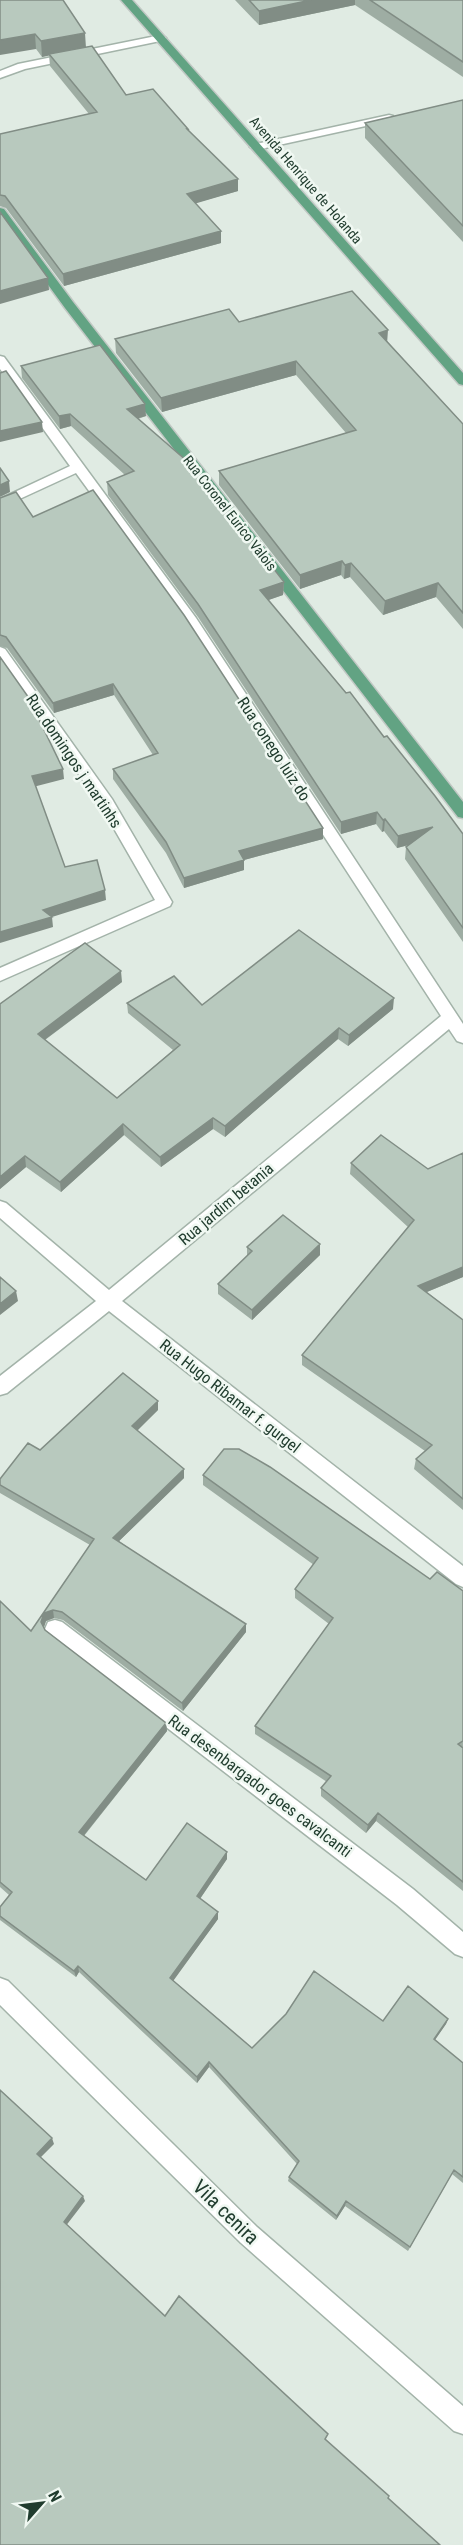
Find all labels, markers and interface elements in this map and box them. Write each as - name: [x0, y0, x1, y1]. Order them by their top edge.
- street label: Avenida Henrique de Holanda: [247, 113, 365, 247]
- street label: Rua Coronel Eurico Valois: [180, 452, 280, 574]
- street label: Rua domingos j martinhs: [22, 690, 126, 832]
- street label: Rua conego luiz do: [233, 694, 315, 804]
- street label: Rua jardim betania: [175, 1159, 277, 1249]
- street label: Rua Hugo Ribamar f. gurgel: [156, 1335, 304, 1457]
- street label: Rua desenbargador goes cavalcanti: [165, 1711, 355, 1861]
- street label: Vila cenira: [188, 2175, 264, 2249]
- north arrow: [12, 2473, 72, 2533]
- text: N: [44, 2487, 65, 2505]

